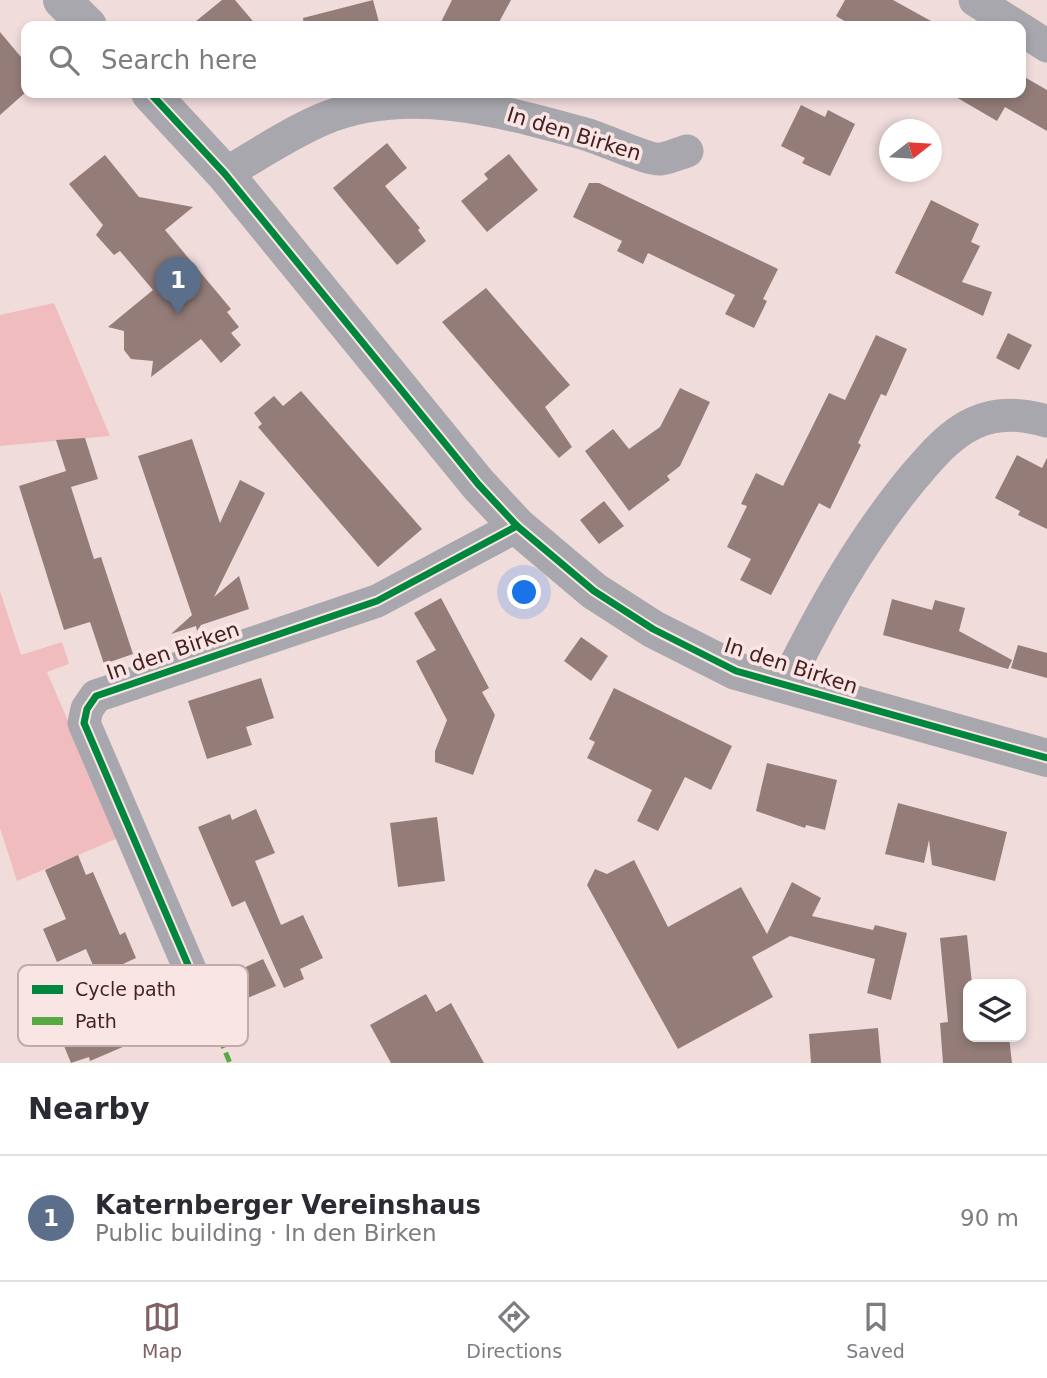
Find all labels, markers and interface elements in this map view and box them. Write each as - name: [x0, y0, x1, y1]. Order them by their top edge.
- search box: [21, 21, 1026, 98]
- icon: search: [45, 41, 83, 79]
- text: Search here: [101, 45, 257, 75]
- street label: In den Birken: [504, 102, 644, 166]
- north arrow: [879, 119, 942, 182]
- pin: 1: [155, 257, 201, 315]
- your location: [507, 575, 541, 609]
- street label: In den Birken: [103, 617, 243, 685]
- street label: In den Birken: [721, 633, 861, 699]
- legend: [18, 965, 248, 1046]
- text: Cycle path: [75, 978, 176, 1000]
- map controls: [963, 979, 1026, 1042]
- button: layers: [963, 979, 1026, 1042]
- text: Path: [75, 1010, 117, 1032]
- text: Nearby: [28, 1091, 150, 1126]
- text: Katernberger Vereinshaus: [95, 1190, 481, 1220]
- text: 1: [43, 1205, 59, 1231]
- text: 90 m: [960, 1205, 1019, 1231]
- text: Public building · In den Birken: [95, 1220, 437, 1246]
- tab: Map: [142, 1298, 182, 1362]
- tab: Directions: [466, 1298, 562, 1362]
- tab: Saved: [846, 1298, 905, 1362]

